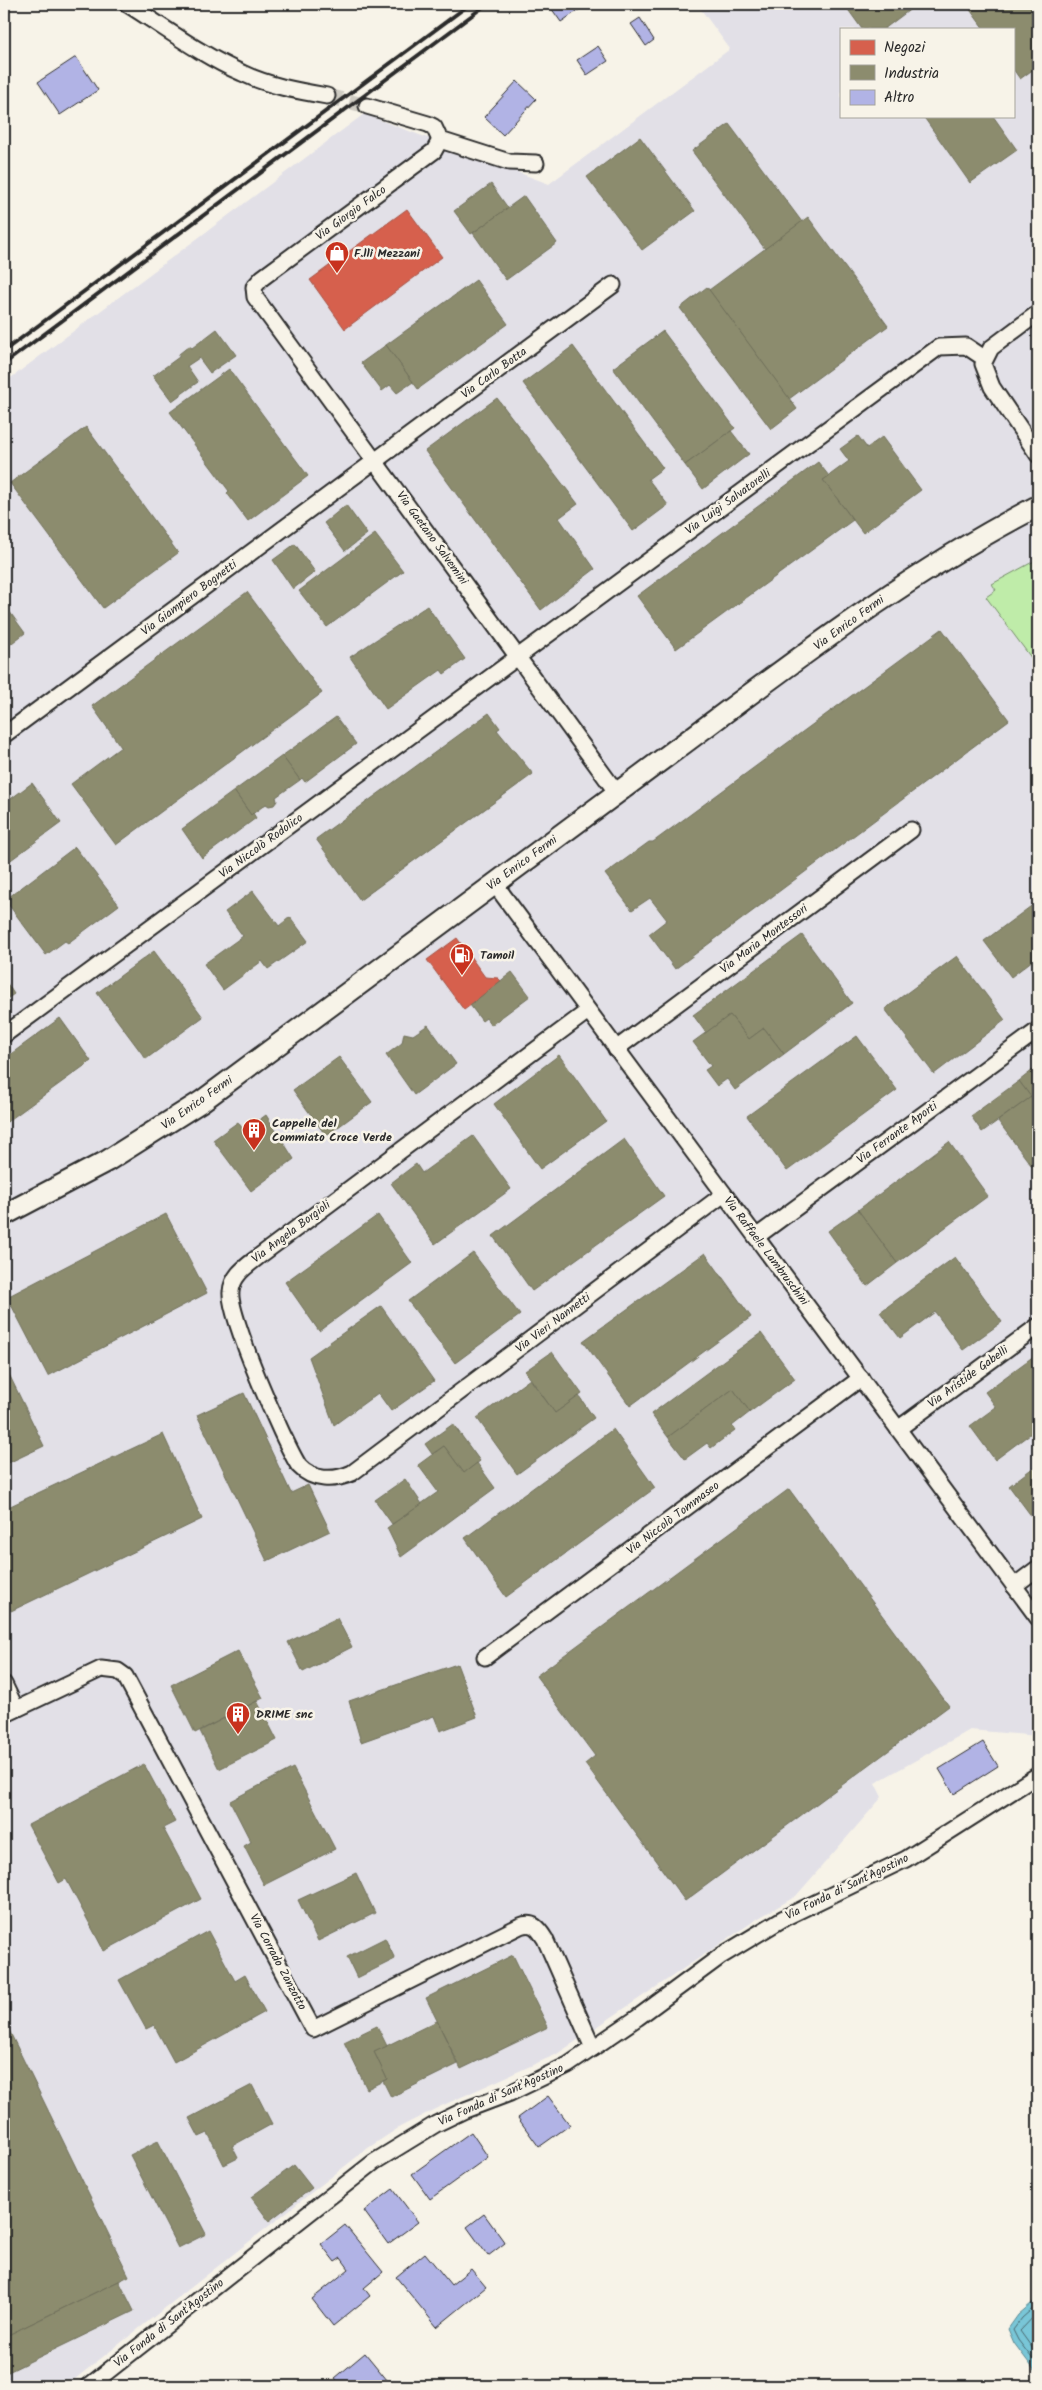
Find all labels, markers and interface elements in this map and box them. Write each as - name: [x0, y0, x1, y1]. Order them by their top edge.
- legend: [840, 28, 1014, 118]
- text: Negozi: [884, 36, 926, 60]
- text: Industria: [884, 62, 939, 86]
- text: Altro: [884, 86, 915, 110]
- street label: Via Giorgio Falco: [312, 181, 390, 245]
- shop icon: F.lli Mezzani: [324, 240, 350, 274]
- place label: F.lli Mezzani: [354, 244, 421, 263]
- street label: Via Carlo Botta: [457, 342, 531, 404]
- street label: Via Luigi Salvatorelli: [681, 464, 776, 540]
- street label: Via Gaetano Salvemini: [391, 487, 473, 590]
- street label: Via Giampiero Bognetti: [137, 555, 242, 640]
- street label: Via Enrico Fermi: [810, 590, 889, 655]
- street label: Via Niccolò Rodolico: [215, 809, 307, 883]
- street label: Via Enrico Fermi: [483, 830, 562, 895]
- street label: Via Maria Montessori: [716, 899, 813, 978]
- fuel station icon: Tamoil: [449, 942, 475, 976]
- place label: Tamoil: [480, 946, 515, 965]
- street label: Via Enrico Fermi: [157, 1071, 238, 1135]
- street label: Via Ferrante Aporti: [853, 1096, 942, 1169]
- place label: Cappelle del Commiato Croce Verde: [272, 1114, 392, 1147]
- building icon: Cappelle del Commiato Croce Verde: [241, 1117, 267, 1151]
- street label: Via Raffaele Lambruschini: [719, 1192, 814, 1310]
- street label: Via Angela Borgioli: [247, 1195, 335, 1268]
- street label: Via Vieri Nannetti: [511, 1288, 596, 1358]
- street label: Via Aristide Gabelli: [924, 1340, 1013, 1413]
- street label: Via Niccolò Tommaseo: [622, 1477, 724, 1559]
- building icon: DRIME snc: [225, 1701, 251, 1735]
- place label: DRIME snc: [256, 1705, 313, 1724]
- street label: Via Fonda di Sant'Agostino: [782, 1849, 912, 1925]
- street label: Via Corrado Zanzotto: [244, 1910, 312, 2014]
- street label: Via Fonda di Sant'Agostino: [435, 2059, 567, 2131]
- street label: Via Fonda di Sant'Agostino: [110, 2274, 228, 2372]

